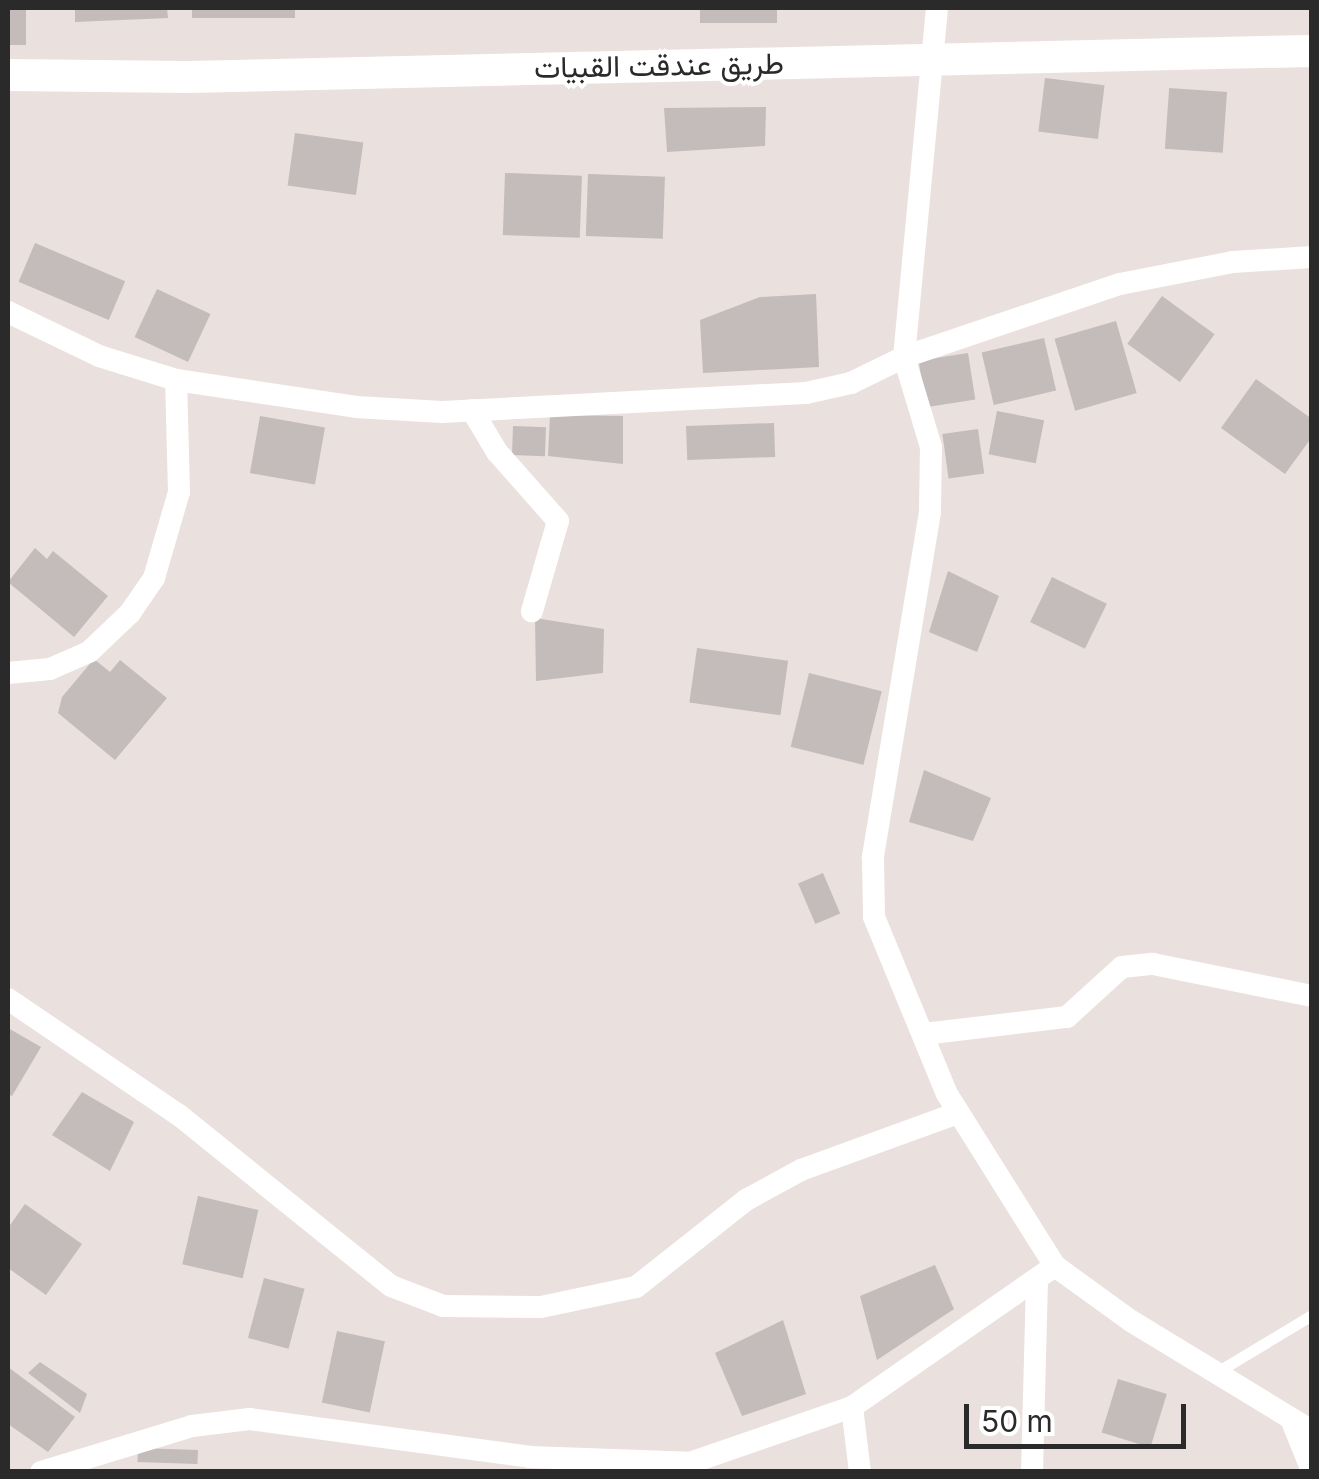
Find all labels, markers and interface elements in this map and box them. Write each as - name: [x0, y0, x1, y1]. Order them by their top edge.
- street label: طريق عندقت القبيات: [534, 45, 784, 85]
- scale bar: [969, 1384, 1192, 1446]
- text: 50 m: [981, 1403, 1053, 1439]

